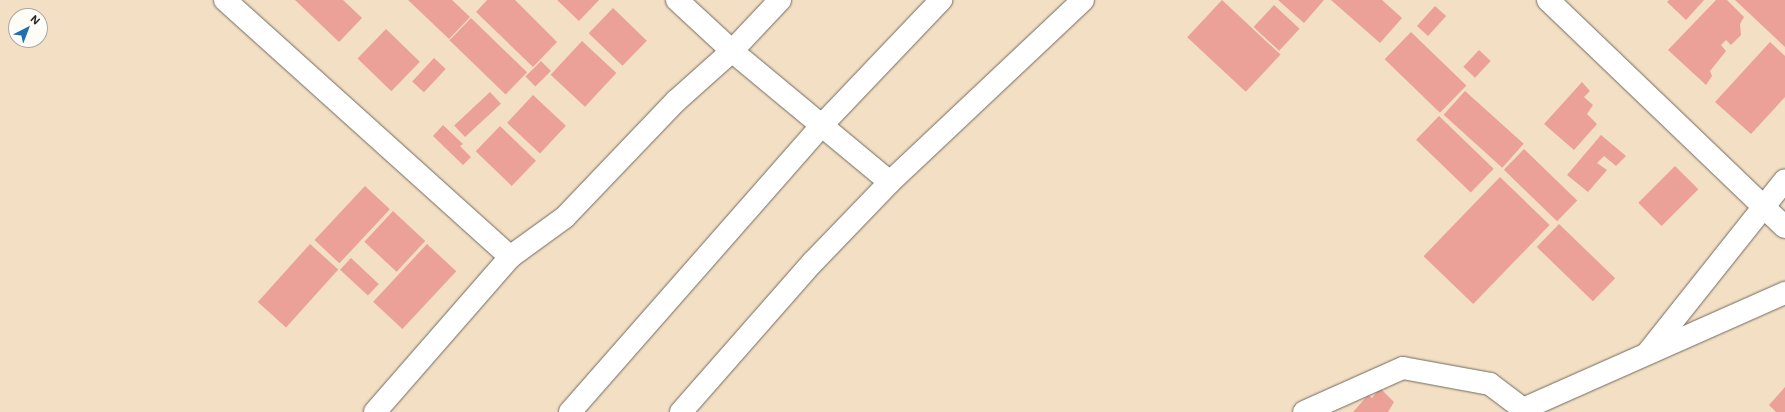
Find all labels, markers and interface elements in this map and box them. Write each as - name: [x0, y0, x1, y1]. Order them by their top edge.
- north arrow: [8, 8, 48, 48]
- text: N: [28, 11, 44, 28]

